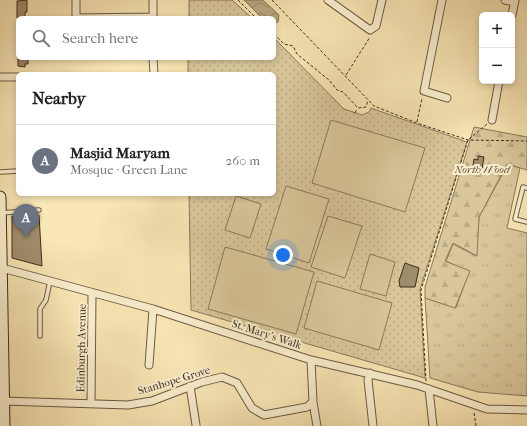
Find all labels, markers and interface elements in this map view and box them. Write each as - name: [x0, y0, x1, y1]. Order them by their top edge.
- map controls: [479, 12, 515, 84]
- button: +: [479, 12, 515, 48]
- search box: [16, 16, 276, 60]
- icon: search: [30, 27, 52, 49]
- text: Search here: [62, 29, 138, 47]
- button: −: [479, 48, 515, 84]
- text: Nearby: [32, 88, 86, 108]
- text: Masjid Maryam: [70, 144, 170, 162]
- text: A: [41, 153, 49, 168]
- text: 260 m: [226, 153, 260, 168]
- text: Mosque · Green Lane: [70, 162, 187, 177]
- park label: North Wood: [454, 163, 511, 176]
- pin: A: [13, 204, 39, 237]
- your location: [273, 245, 293, 265]
- street label: Edinburgh Avenue: [74, 303, 89, 392]
- street label: St. Mary's Walk: [230, 317, 304, 352]
- street label: Stanhope Grove: [136, 363, 212, 398]

